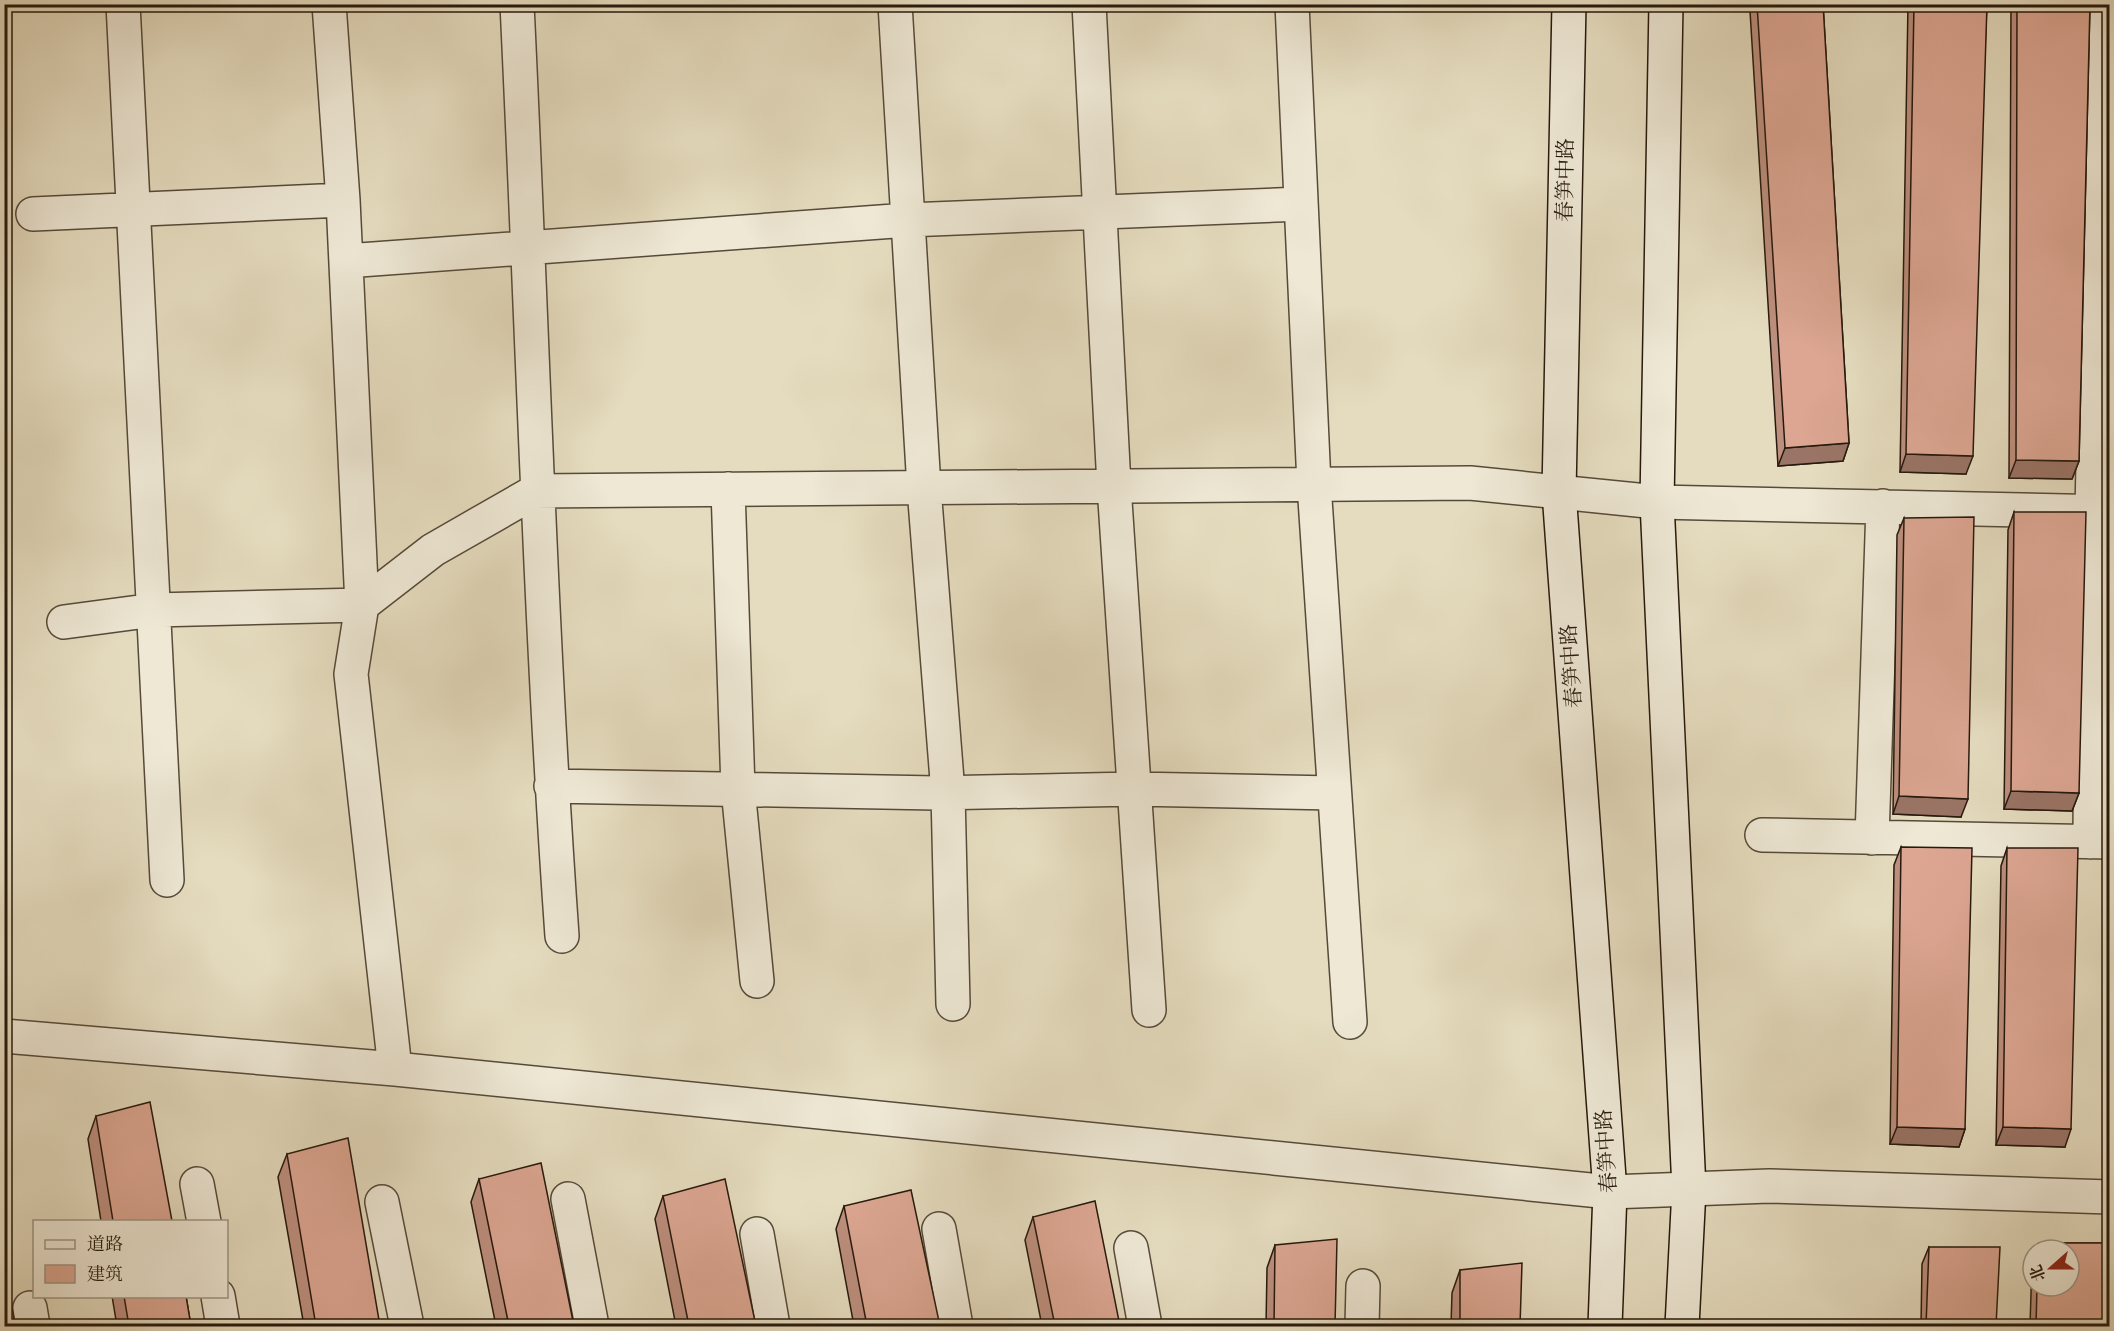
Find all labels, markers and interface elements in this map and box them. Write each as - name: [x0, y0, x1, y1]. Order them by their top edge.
- street label: 春笋中路: [1550, 138, 1581, 222]
- street label: 春笋中路: [1554, 623, 1589, 709]
- street label: 春笋中路: [1589, 1108, 1624, 1194]
- legend: [33, 1220, 228, 1298]
- text: 道路: [87, 1232, 123, 1257]
- north arrow: [2021, 1238, 2081, 1298]
- text: 建筑: [87, 1262, 123, 1287]
- text: 北: [2025, 1262, 2051, 1284]

